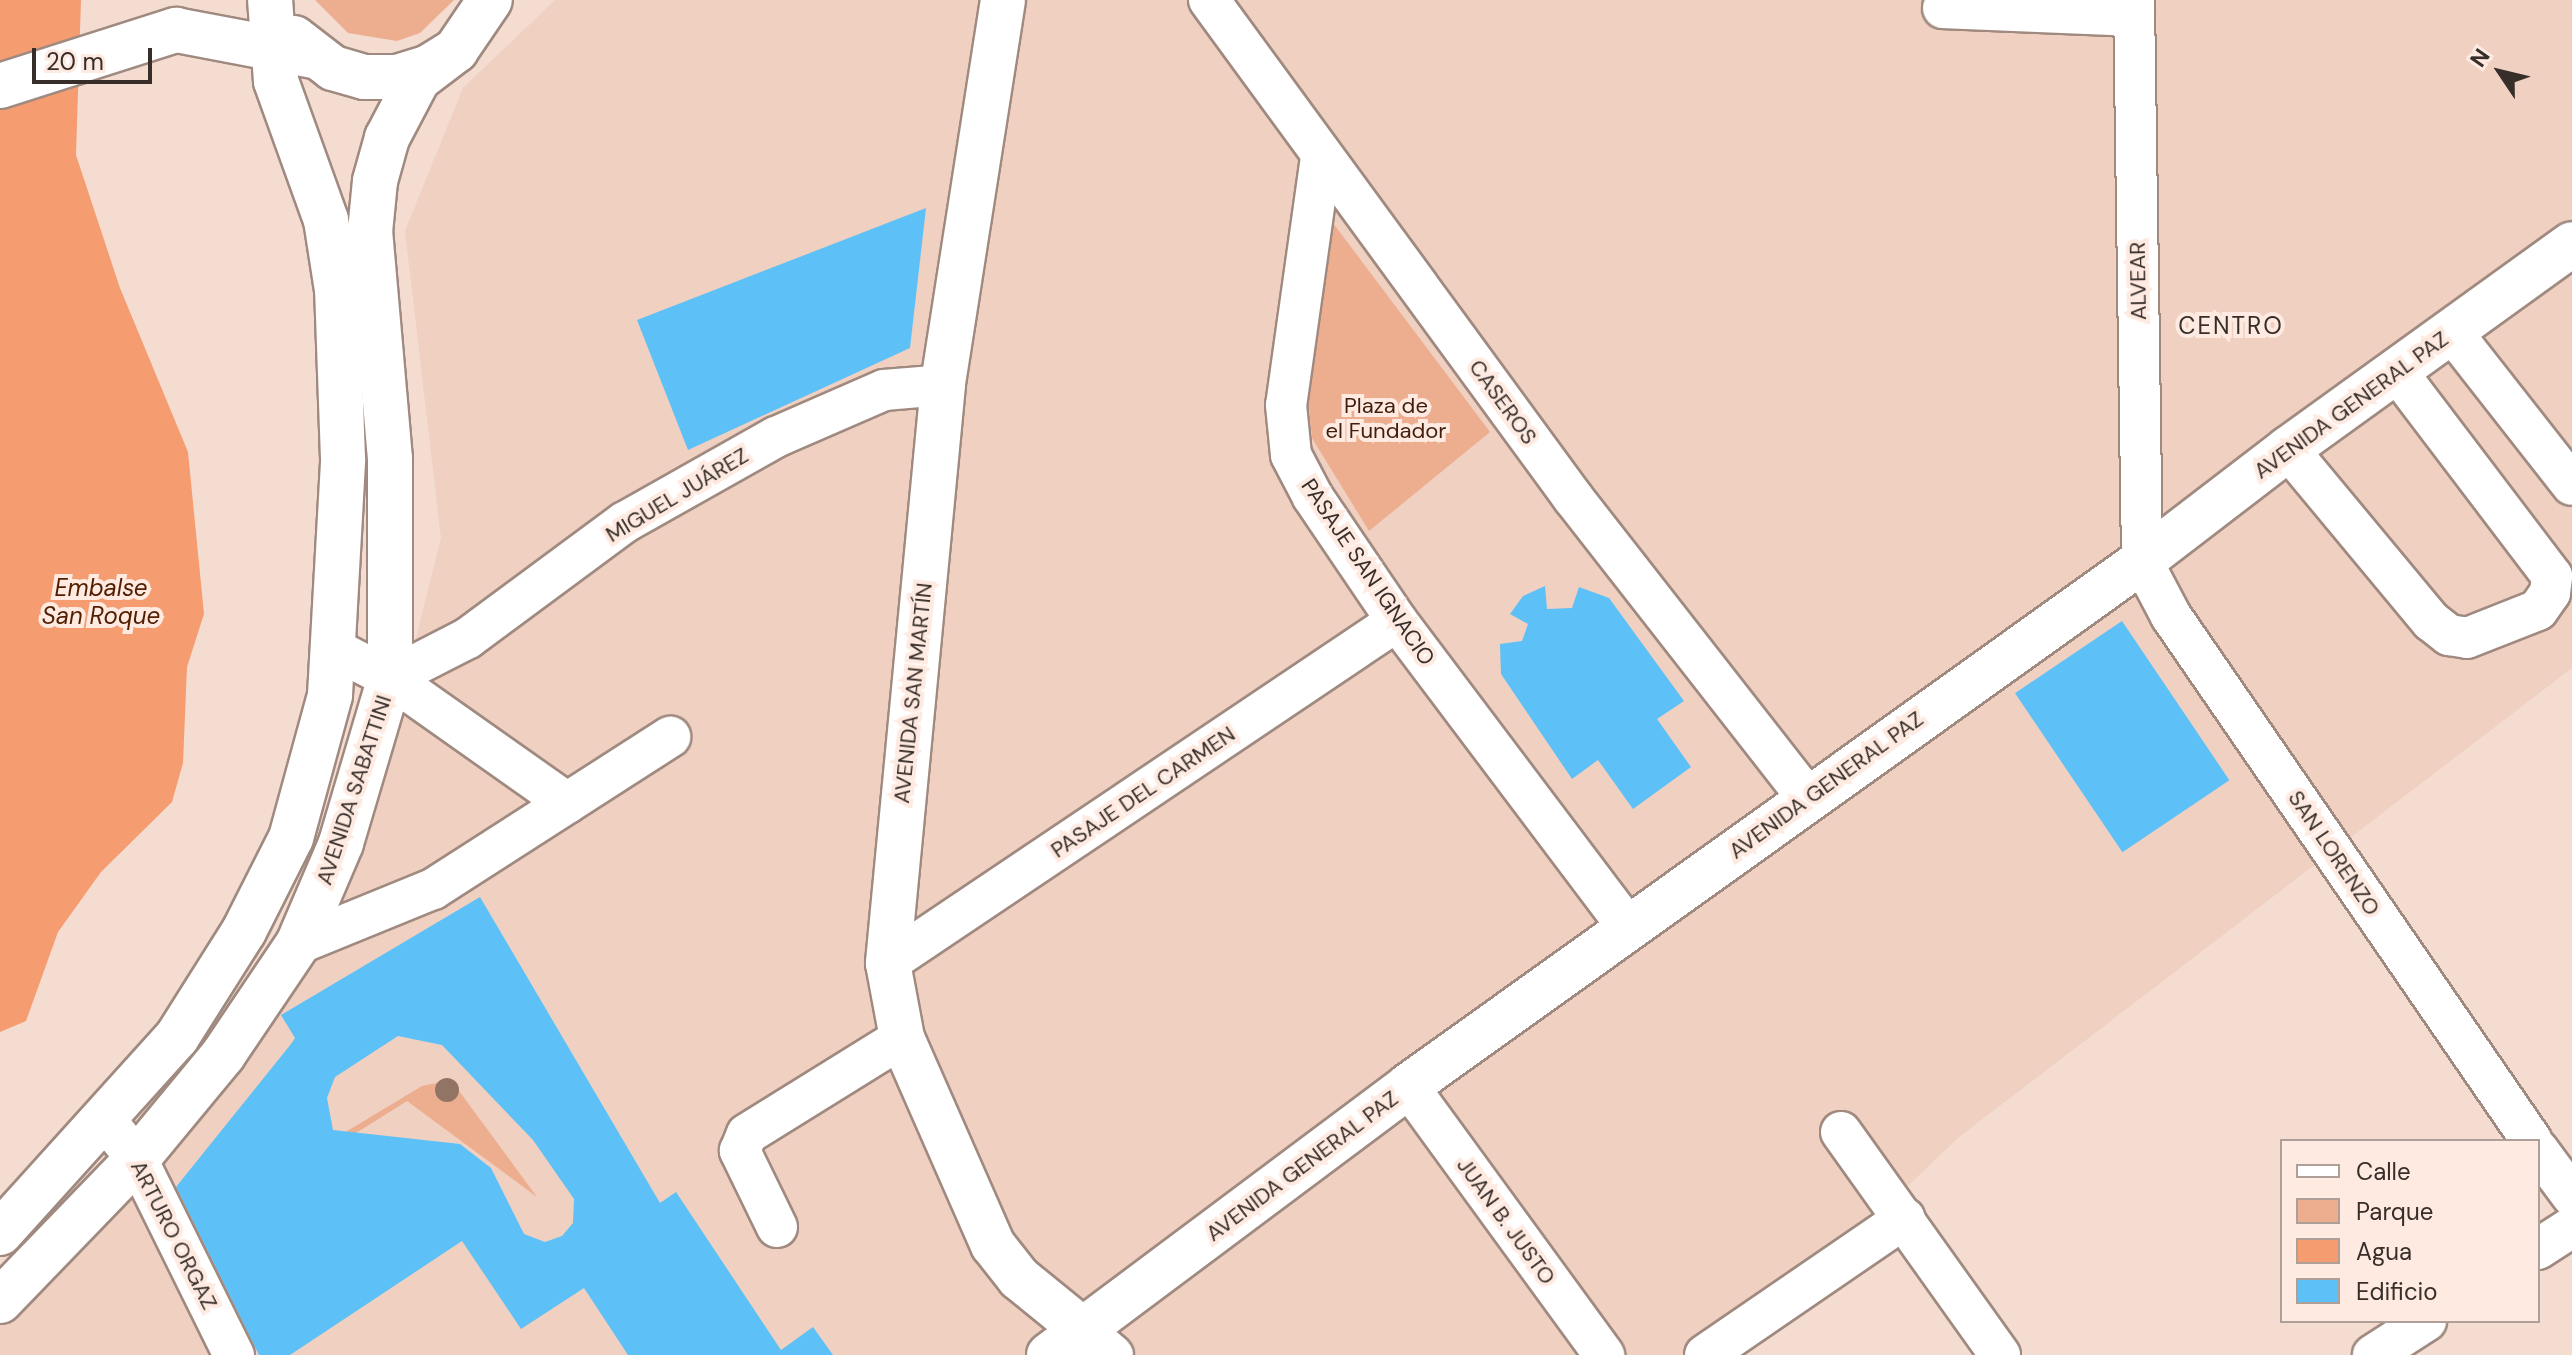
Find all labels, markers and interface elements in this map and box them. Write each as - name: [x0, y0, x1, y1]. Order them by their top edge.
- scale bar: [36, 32, 156, 82]
- north arrow: [2460, 32, 2540, 112]
- text: N: [2463, 43, 2496, 73]
- text: 20 m: [46, 46, 104, 77]
- street label: ALVEAR: [2124, 242, 2152, 320]
- district label: CENTRO: [2178, 312, 2284, 340]
- street label: AVENIDA GENERAL PAZ: [2249, 326, 2453, 484]
- street label: CASEROS: [1464, 355, 1542, 449]
- park label: Plaza de el Fundador: [1326, 392, 1446, 444]
- street label: MIGUEL JUÁREZ: [601, 442, 753, 548]
- street label: PASAJE SAN IGNACIO: [1296, 474, 1440, 670]
- water label: Embalse San Roque: [42, 574, 160, 630]
- street label: AVENIDA SAN MARTÍN: [888, 581, 938, 805]
- street label: AVENIDA SABATTINI: [311, 692, 397, 888]
- street label: AVENIDA GENERAL PAZ: [1724, 706, 1928, 864]
- street label: PASAJE DEL CARMEN: [1046, 721, 1240, 863]
- street label: SAN LORENZO: [2283, 786, 2385, 920]
- street label: AVENIDA GENERAL PAZ: [1201, 1085, 1403, 1247]
- legend: [2280, 1139, 2540, 1323]
- street label: JUAN B. JUSTO: [1451, 1152, 1561, 1290]
- street label: ARTURO ORGAZ: [125, 1156, 223, 1314]
- text: Calle: [2356, 1156, 2411, 1187]
- text: Parque: [2356, 1196, 2433, 1227]
- text: Agua: [2356, 1236, 2412, 1267]
- text: Edificio: [2356, 1276, 2438, 1307]

